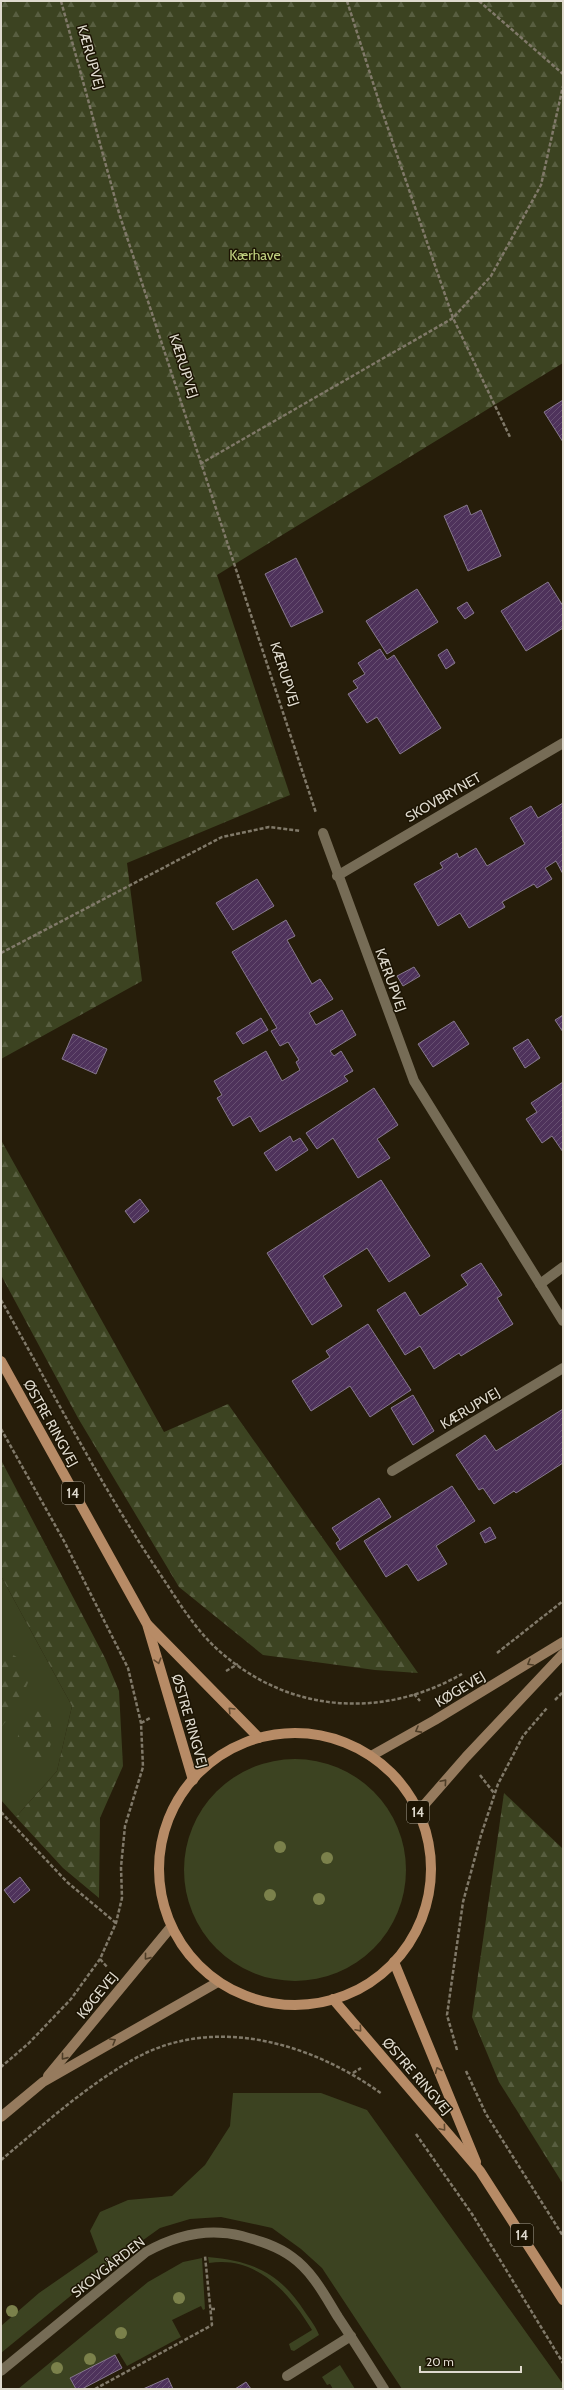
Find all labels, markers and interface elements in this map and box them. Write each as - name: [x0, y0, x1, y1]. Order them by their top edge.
- street label: KÆRUPVEJ: [73, 23, 109, 91]
- park label: Kærhave: [229, 246, 281, 264]
- street label: KÆRUPVEJ: [165, 332, 203, 400]
- street label: KÆRUPVEJ: [266, 640, 304, 708]
- street label: SKOVBRYNET: [402, 768, 485, 826]
- street label: KÆRUPVEJ: [371, 946, 411, 1014]
- street label: ØSTRE RINGVEJ: [20, 1376, 82, 1470]
- street label: KÆRUPVEJ: [437, 1383, 503, 1433]
- road number: 14: [62, 1482, 84, 1504]
- one-way arrow: [153, 1657, 162, 1664]
- one-way arrow: [527, 1658, 534, 1665]
- street label: KØGEVEJ: [432, 1667, 488, 1711]
- street label: ØSTRE RINGVEJ: [168, 1672, 212, 1770]
- one-way arrow: [229, 1707, 236, 1715]
- one-way arrow: [415, 1725, 423, 1732]
- one-way arrow: [439, 1780, 446, 1787]
- road number: 14: [407, 1801, 429, 1823]
- one-way arrow: [144, 1952, 151, 1959]
- street label: KØGEVEJ: [73, 1968, 121, 2022]
- one-way arrow: [354, 2024, 361, 2032]
- street label: ØSTRE RINGVEJ: [378, 2034, 456, 2118]
- one-way arrow: [109, 2039, 116, 2046]
- one-way arrow: [62, 2053, 69, 2060]
- one-way arrow: [435, 2067, 443, 2074]
- one-way arrow: [439, 2123, 446, 2130]
- road number: 14: [511, 2224, 533, 2246]
- street label: SKOVGÅRDEN: [67, 2233, 149, 2301]
- scale bar: [420, 2348, 521, 2374]
- text: 20 m: [426, 2354, 454, 2369]

